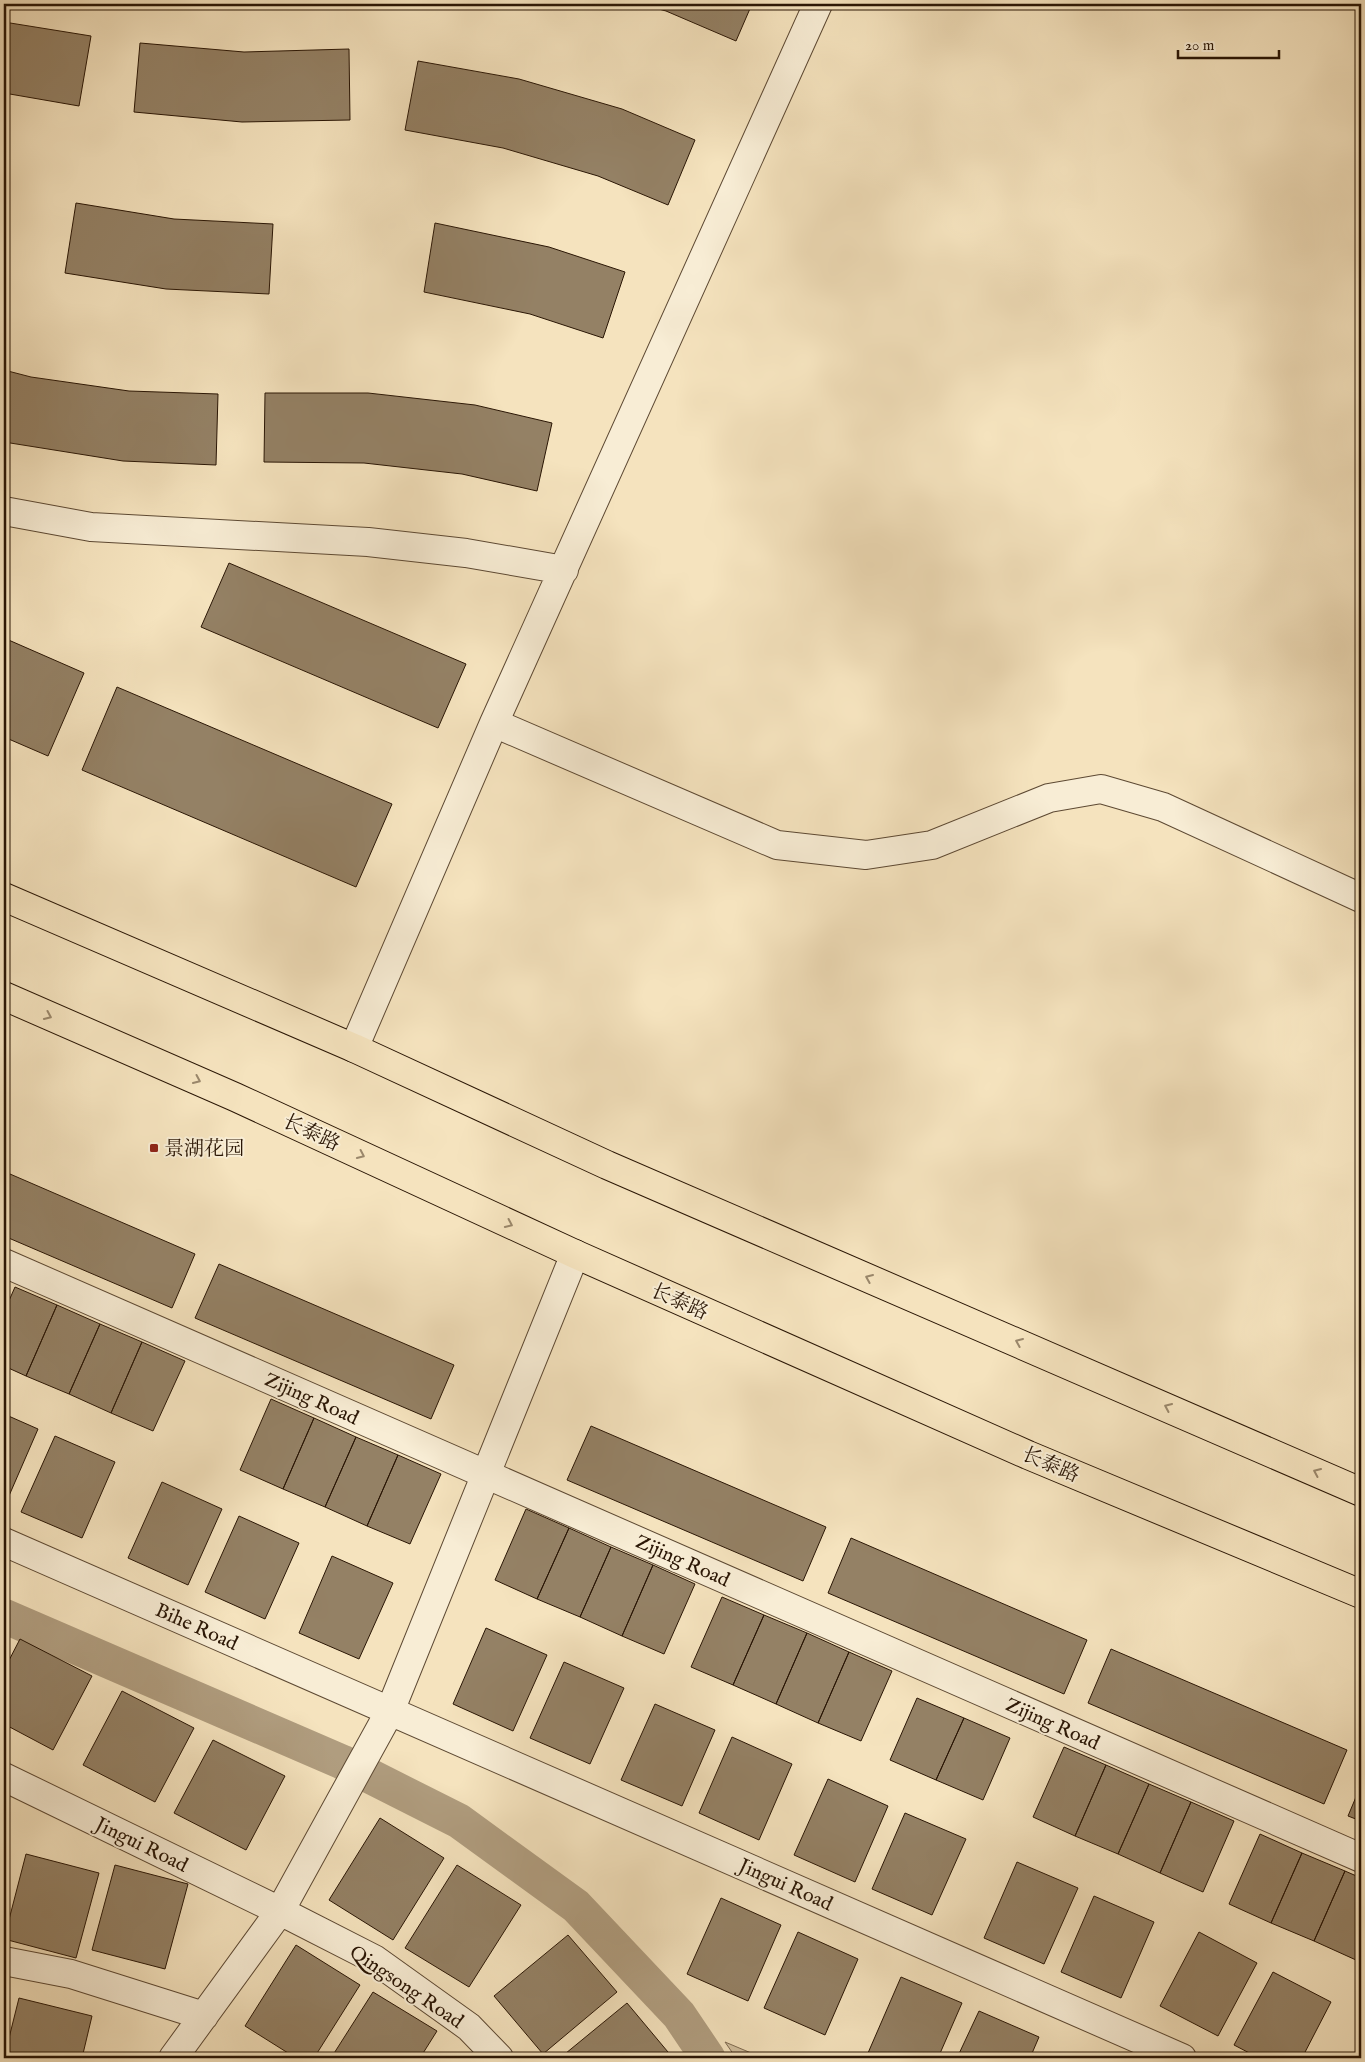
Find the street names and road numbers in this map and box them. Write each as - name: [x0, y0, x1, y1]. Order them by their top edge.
- street label: 长泰路: [279, 1109, 344, 1157]
- street label: 长泰路: [647, 1279, 712, 1326]
- street label: Zijing Road: [260, 1368, 363, 1431]
- street label: 长泰路: [1018, 1442, 1083, 1489]
- street label: Zijing Road: [631, 1530, 734, 1593]
- street label: Bihe Road: [151, 1598, 242, 1657]
- street label: Zijing Road: [1001, 1693, 1104, 1756]
- street label: Jingui Road: [89, 1811, 192, 1879]
- street label: Jingui Road: [733, 1853, 837, 1917]
- street label: Qingsong Road: [344, 1940, 468, 2035]

